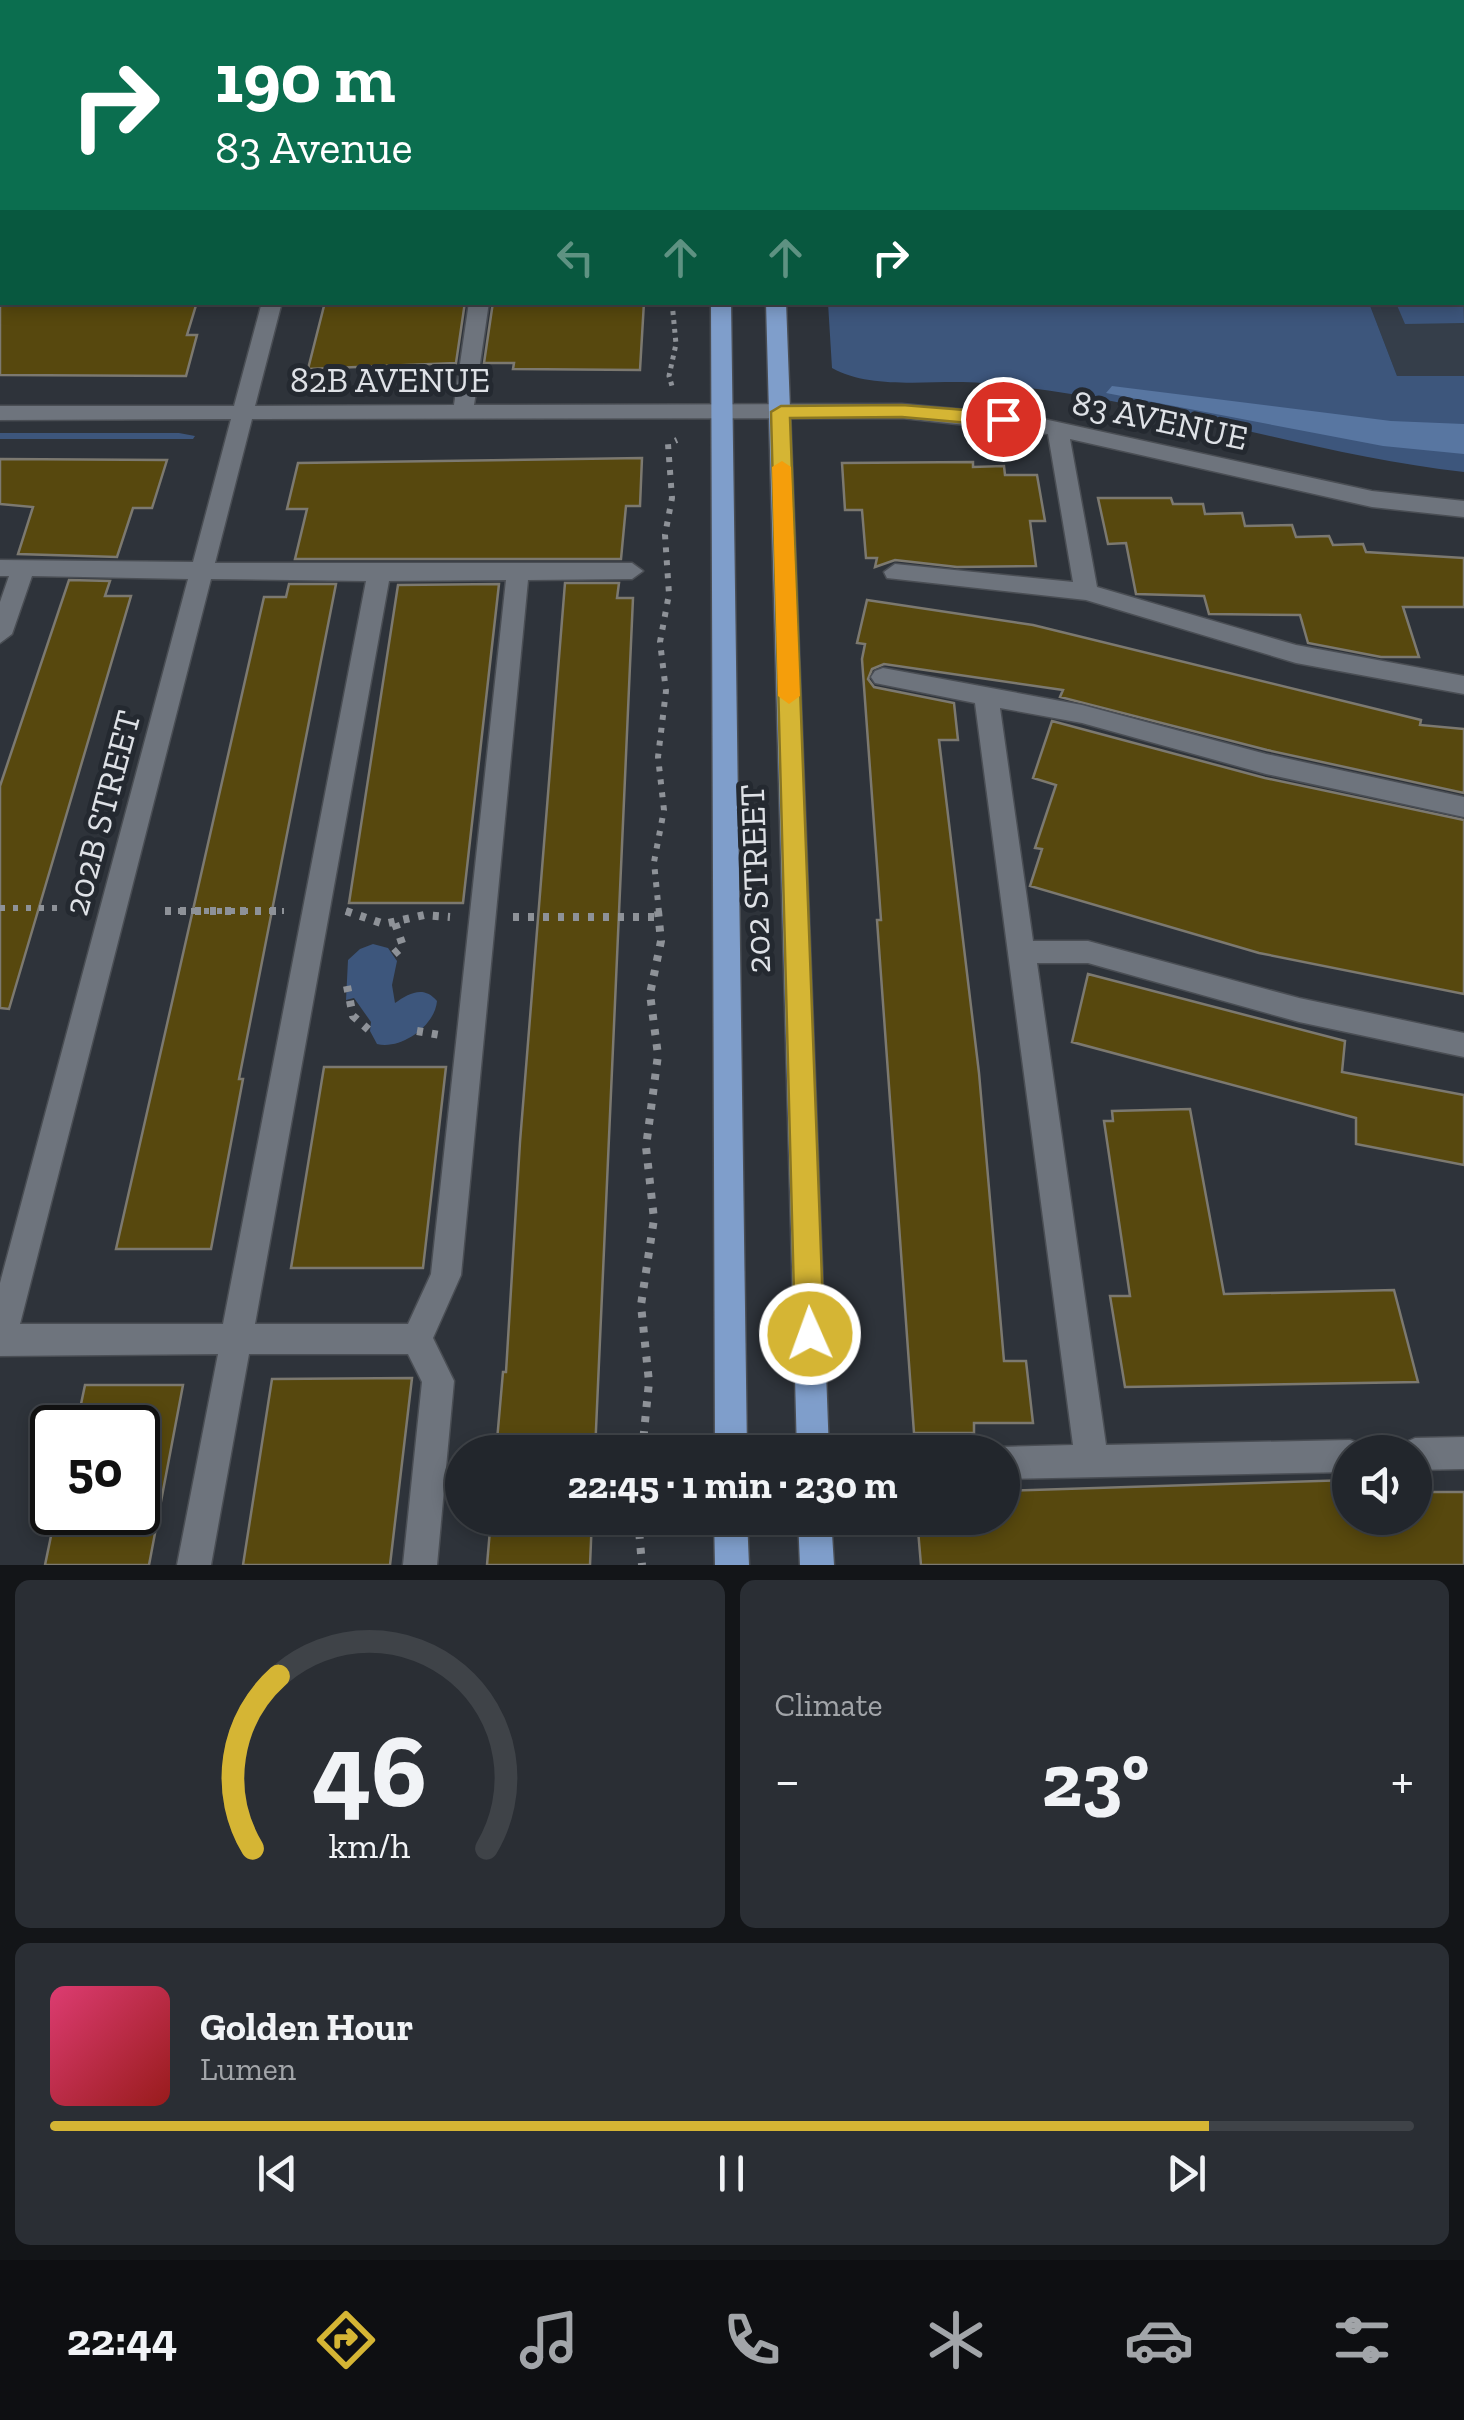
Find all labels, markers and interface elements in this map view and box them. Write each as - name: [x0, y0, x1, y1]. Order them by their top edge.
- text: 190 m: [215, 36, 395, 120]
- icon: right: [50, 40, 180, 170]
- text: 83 Avenue: [215, 121, 413, 175]
- icon: left: [548, 230, 603, 285]
- icon: ahead: [653, 230, 708, 285]
- icon: ahead: [758, 230, 813, 285]
- icon: right: [863, 230, 918, 285]
- street label: 82B AVENUE: [290, 359, 490, 401]
- pin: [961, 377, 1046, 462]
- street label: 83 AVENUE: [1069, 381, 1251, 459]
- icon: arrive: [976, 392, 1031, 447]
- street label: 202B STREET: [55, 706, 149, 920]
- street label: 202 STREET: [731, 784, 779, 974]
- position arrow: [758, 1282, 862, 1386]
- speed limit sign: 50: [30, 1405, 160, 1535]
- map controls: [1332, 1435, 1432, 1535]
- button: sound: [1332, 1435, 1432, 1535]
- text: 22:45 · 1 min · 230 m: [567, 1462, 898, 1508]
- text: Climate: [775, 1686, 883, 1724]
- text: 46: [312, 1708, 427, 1833]
- text: 23°: [1042, 1735, 1149, 1825]
- text: −: [775, 1747, 800, 1813]
- text: +: [1391, 1747, 1414, 1813]
- text: km/h: [329, 1824, 411, 1867]
- text: Golden Hour: [200, 2004, 413, 2050]
- text: Lumen: [200, 2050, 296, 2088]
- icon: previous: [250, 2146, 305, 2201]
- icon: pause: [704, 2146, 759, 2201]
- icon: next: [1159, 2146, 1214, 2201]
- icon: directions: [311, 2305, 381, 2375]
- icon: music: [514, 2305, 584, 2375]
- icon: phone: [717, 2305, 787, 2375]
- icon: climate: [921, 2305, 991, 2375]
- icon: car: [1124, 2305, 1194, 2375]
- icon: filters: [1327, 2305, 1397, 2375]
- text: 22:44: [67, 2313, 177, 2367]

